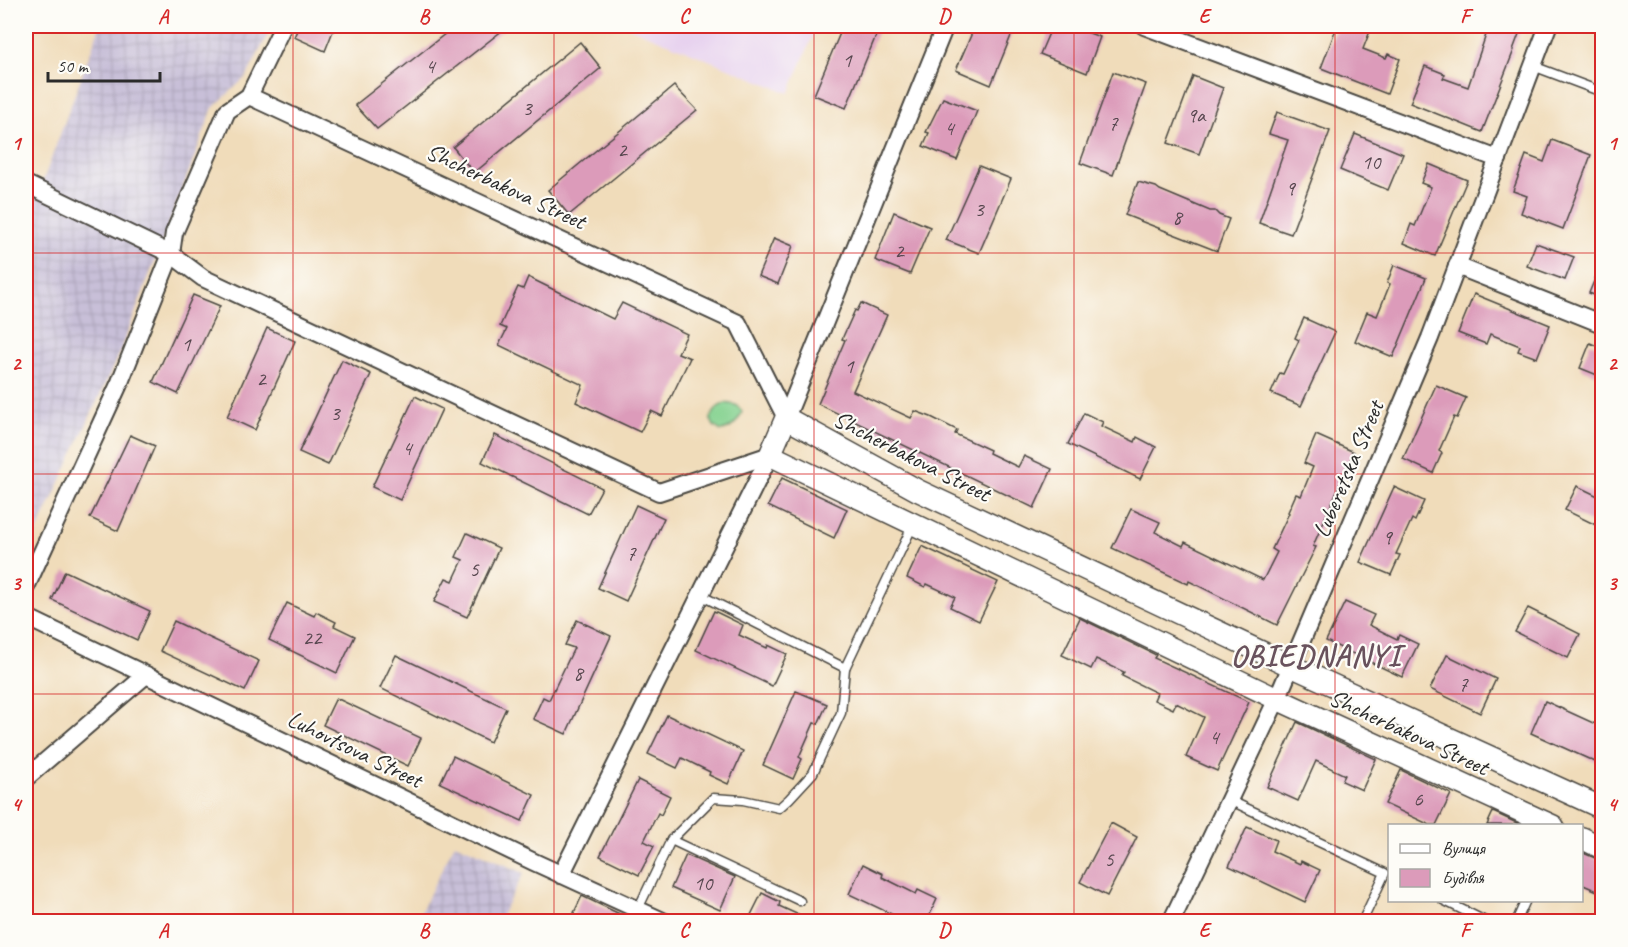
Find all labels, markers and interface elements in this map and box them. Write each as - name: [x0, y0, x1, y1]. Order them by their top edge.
- text: A: [158, 4, 170, 29]
- text: B: [419, 4, 431, 29]
- text: C: [679, 4, 691, 29]
- text: D: [938, 4, 952, 29]
- text: E: [1199, 4, 1213, 29]
- text: F: [1460, 4, 1474, 29]
- scale bar: [48, 45, 160, 83]
- house number: 1: [842, 47, 853, 73]
- house number: 4: [425, 53, 437, 79]
- text: 50 m: [57, 55, 90, 77]
- house number: 3: [522, 95, 533, 121]
- house number: 9а: [1187, 102, 1207, 128]
- house number: 7: [1108, 110, 1119, 136]
- house number: 4: [944, 115, 956, 141]
- text: 1: [12, 131, 23, 156]
- text: 1: [1608, 131, 1619, 156]
- street label: Shcherbakova Street: [422, 136, 592, 237]
- house number: 2: [617, 137, 628, 163]
- house number: 10: [1362, 149, 1382, 175]
- house number: 9: [1285, 175, 1296, 201]
- house number: 3: [974, 196, 985, 222]
- house number: 8: [1172, 204, 1184, 230]
- house number: 2: [894, 238, 905, 264]
- house number: 1: [181, 331, 192, 357]
- text: 2: [12, 351, 23, 376]
- text: 2: [1608, 351, 1619, 376]
- house number: 1: [844, 353, 855, 379]
- house number: 2: [256, 366, 267, 392]
- street label: Luberetska Street: [1306, 394, 1391, 542]
- house number: 3: [330, 400, 341, 426]
- street label: Shcherbakova Street: [829, 404, 997, 509]
- house number: 4: [402, 435, 414, 461]
- house number: 9: [1382, 524, 1393, 550]
- house number: 7: [626, 540, 637, 566]
- house number: 5: [469, 556, 480, 582]
- text: 3: [12, 571, 23, 596]
- text: 3: [1608, 571, 1619, 596]
- house number: 22: [303, 625, 323, 651]
- district label: OBIEDNANYI: [1231, 637, 1407, 675]
- house number: 8: [573, 660, 585, 686]
- house number: 7: [1458, 671, 1469, 697]
- street label: Shcherbakova Street: [1325, 682, 1495, 783]
- street label: Luhovtsova Street: [283, 703, 429, 795]
- house number: 4: [1209, 724, 1221, 750]
- house number: 6: [1413, 786, 1423, 812]
- text: 4: [12, 792, 24, 817]
- text: 4: [1608, 792, 1620, 817]
- legend: [1388, 824, 1583, 902]
- text: Вулиця: [1442, 837, 1486, 859]
- house number: 5: [1104, 846, 1115, 872]
- text: Будівля: [1442, 867, 1485, 889]
- house number: 10: [694, 870, 714, 896]
- text: A: [158, 918, 170, 943]
- text: B: [419, 918, 431, 943]
- text: C: [679, 918, 691, 943]
- text: D: [938, 918, 952, 943]
- text: E: [1199, 918, 1213, 943]
- text: F: [1460, 918, 1474, 943]

